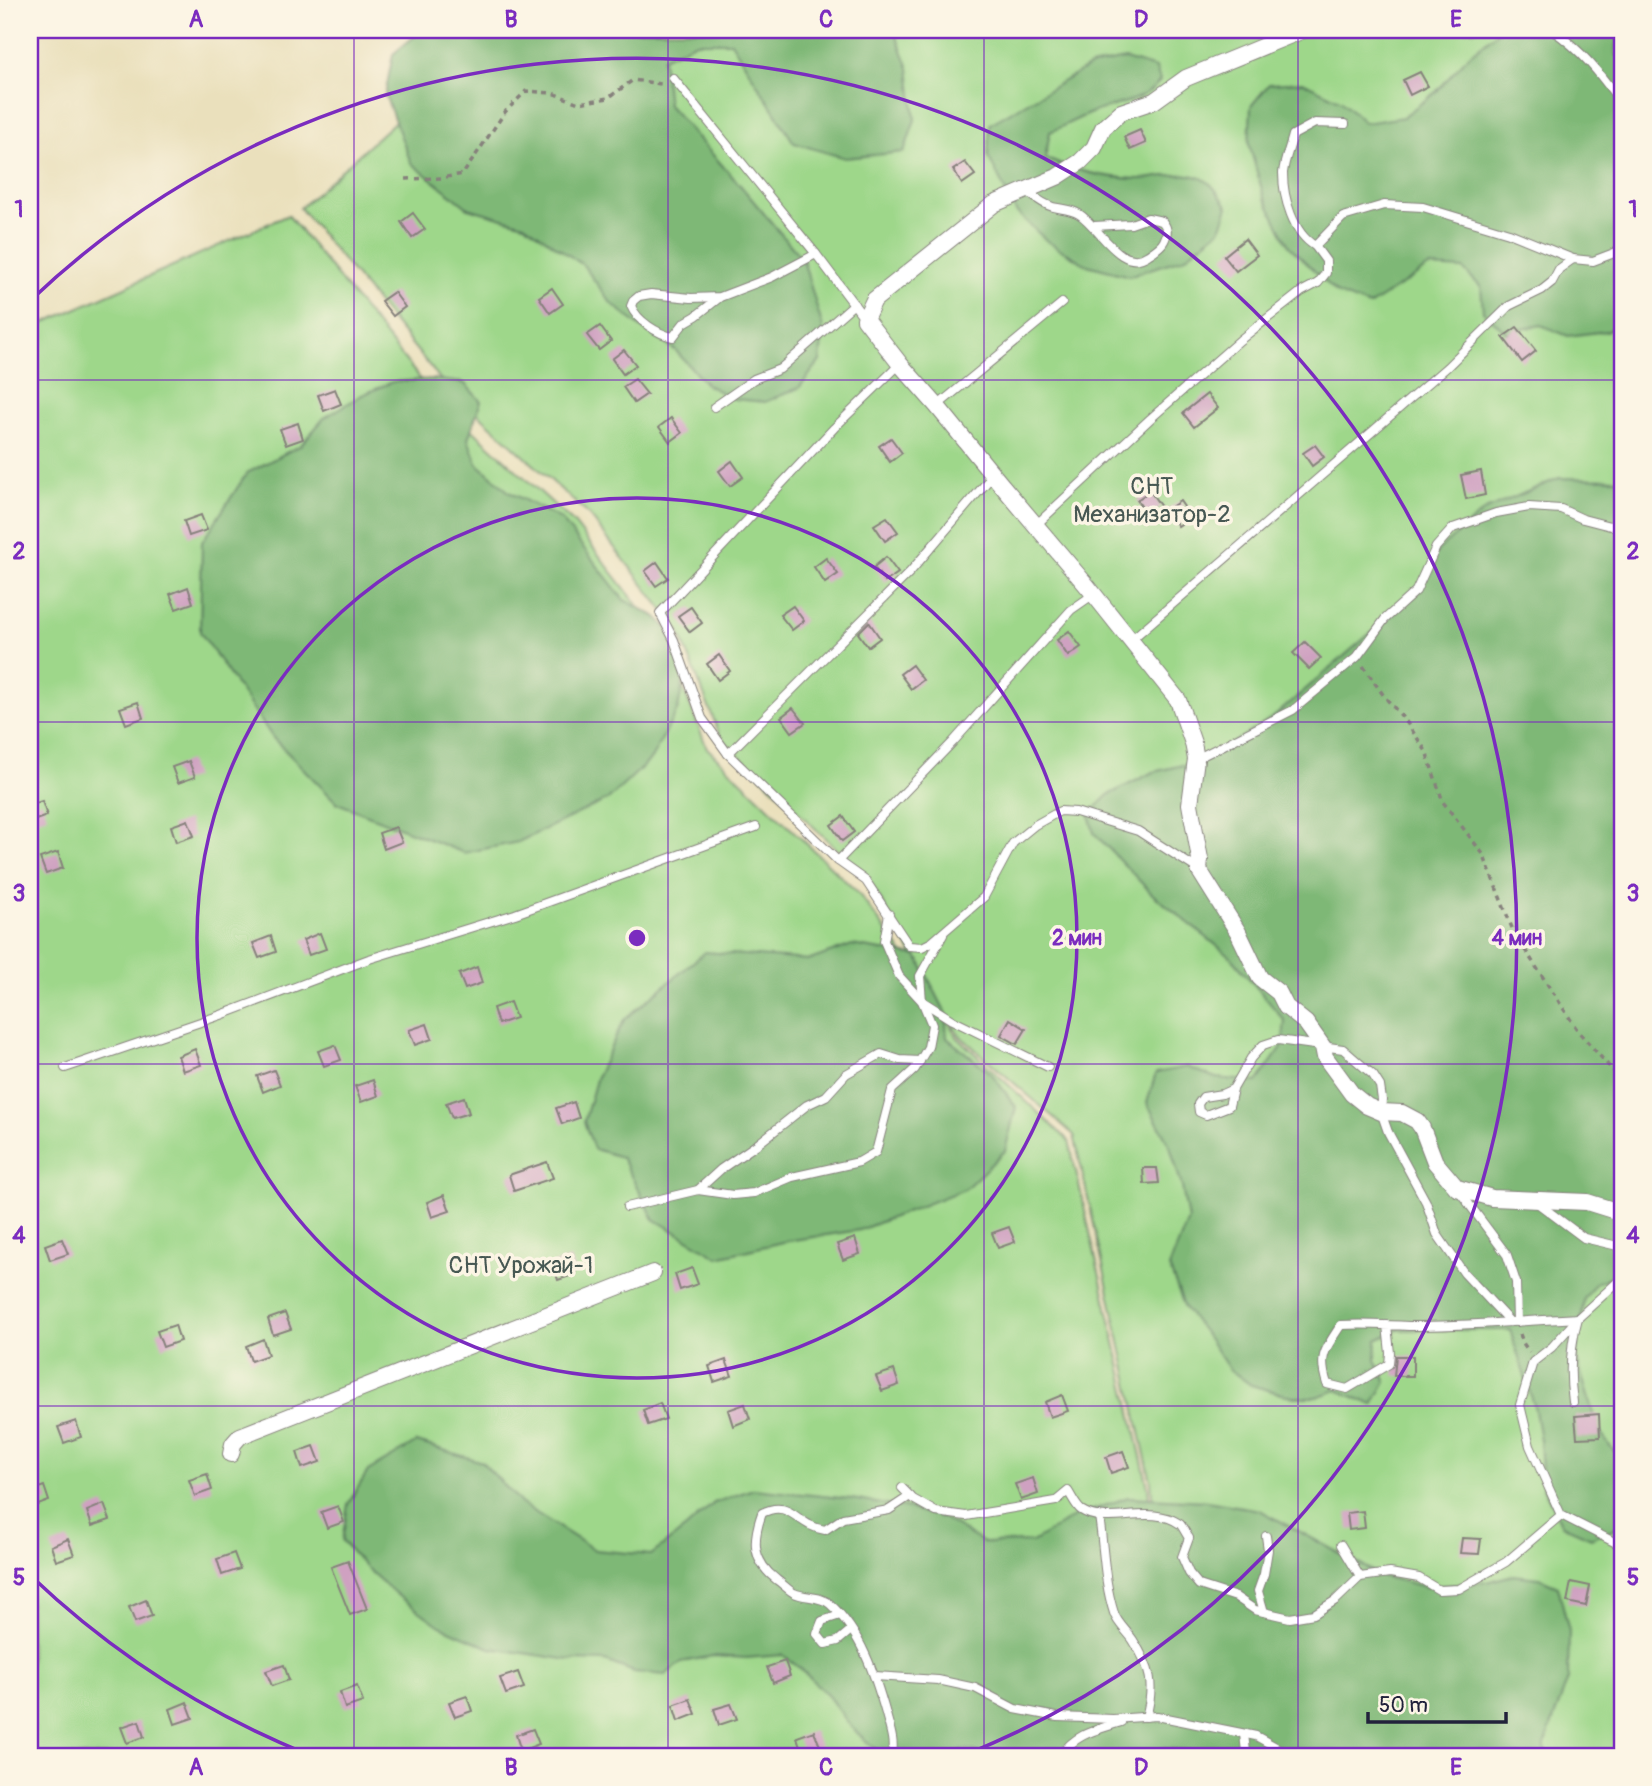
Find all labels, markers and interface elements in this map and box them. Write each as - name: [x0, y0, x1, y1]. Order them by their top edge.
- text: A: [189, 5, 204, 34]
- text: B: [504, 5, 518, 34]
- text: C: [819, 5, 833, 34]
- text: D: [1134, 5, 1148, 34]
- text: E: [1450, 5, 1462, 34]
- text: 1: [15, 195, 24, 224]
- text: 1: [1629, 195, 1638, 224]
- park label: СНТ Механизатор-2: [1073, 472, 1231, 529]
- text: 2: [13, 537, 26, 566]
- text: 2: [1627, 537, 1640, 566]
- text: 3: [13, 879, 25, 908]
- text: 3: [1627, 879, 1639, 908]
- text: 2 мин: [1052, 925, 1102, 952]
- text: 4 мин: [1492, 925, 1542, 952]
- centre of rings: [625, 926, 649, 950]
- text: 4: [12, 1221, 26, 1250]
- text: 4: [1626, 1221, 1640, 1250]
- park label: СНТ Урожай-1: [449, 1251, 593, 1280]
- text: 5: [13, 1563, 25, 1592]
- text: 5: [1627, 1563, 1639, 1592]
- scale bar: [1368, 1681, 1507, 1725]
- text: 50 m: [1379, 1692, 1428, 1719]
- text: A: [189, 1753, 204, 1782]
- text: B: [504, 1753, 518, 1782]
- text: C: [819, 1753, 833, 1782]
- text: D: [1134, 1753, 1148, 1782]
- text: E: [1450, 1753, 1462, 1782]

